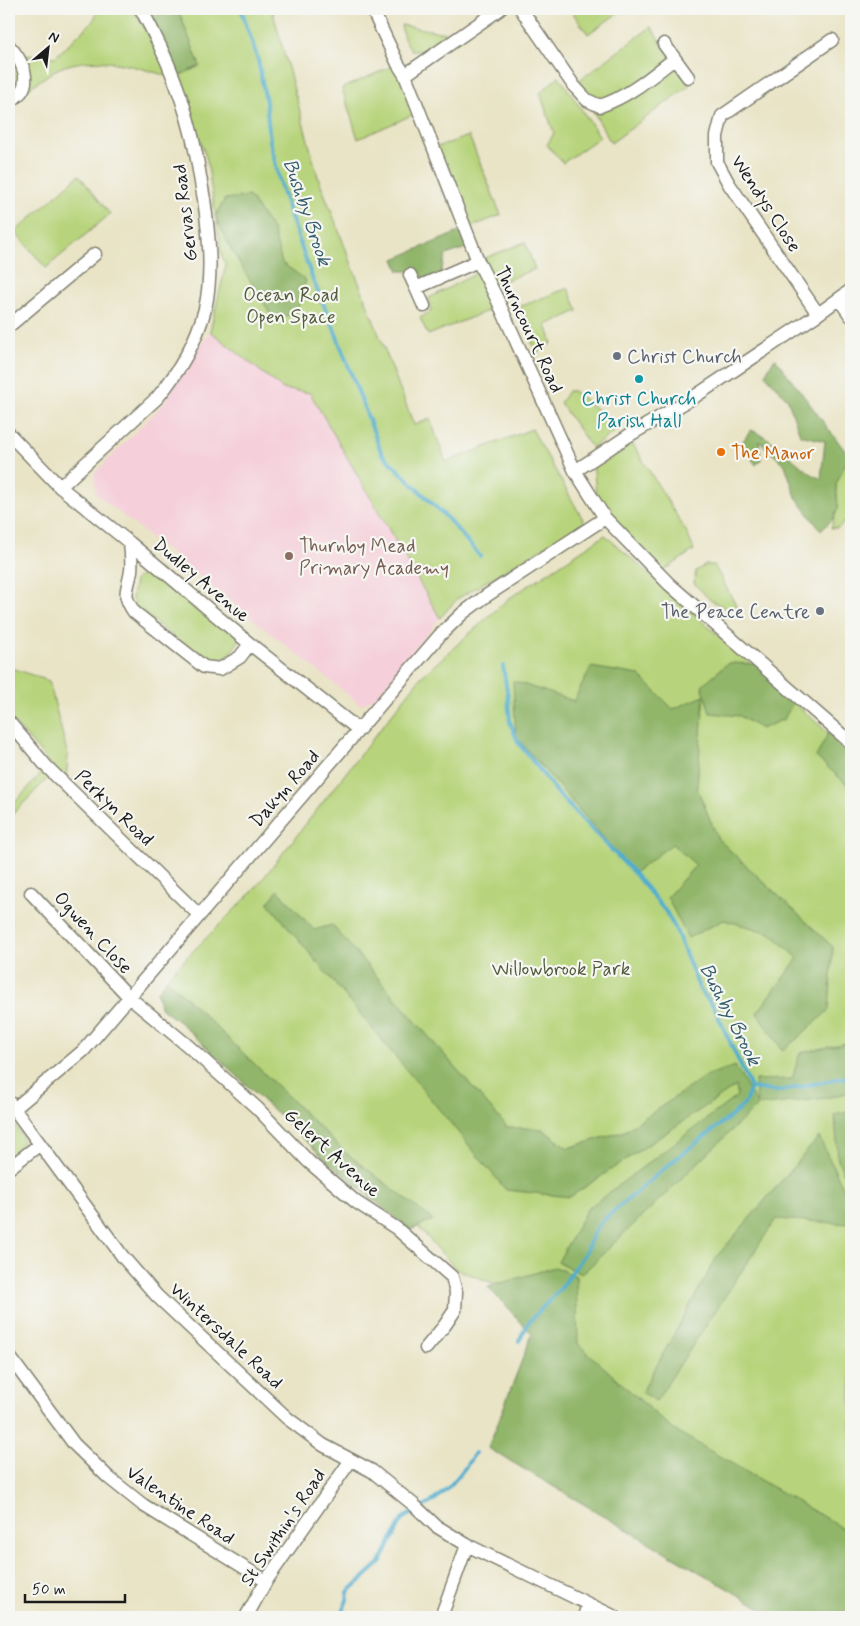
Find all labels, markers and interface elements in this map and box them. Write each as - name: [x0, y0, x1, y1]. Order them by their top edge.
- north arrow: [22, 22, 72, 72]
- text: N: [45, 27, 62, 48]
- street label: Wendys Close: [724, 150, 806, 258]
- water label: Bushby Brook: [276, 155, 338, 271]
- street label: Gervas Road: [167, 163, 204, 263]
- street label: Thurncourt Road: [488, 262, 569, 397]
- park label: Ocean Road Open Space: [243, 283, 339, 330]
- place label: Christ Church: [627, 345, 742, 370]
- marker: Christ Church: [611, 350, 623, 362]
- marker: Christ Church Parish Hall: [633, 373, 645, 385]
- place label: Christ Church Parish Hall: [582, 387, 696, 434]
- place label: The Manor: [731, 441, 815, 466]
- marker: The Manor: [715, 446, 727, 458]
- street label: Dudley Avenue: [147, 532, 255, 629]
- place label: Thurnby Mead Primary Academy: [299, 534, 449, 581]
- marker: Thurnby Mead Primary Academy: [283, 550, 295, 562]
- place label: The Peace Centre: [661, 600, 810, 625]
- marker: The Peace Centre: [814, 605, 826, 617]
- street label: Dakyn Road: [244, 745, 326, 833]
- street label: Perkyn Road: [68, 764, 159, 853]
- street label: Ogwen Close: [47, 886, 138, 980]
- park label: Willowbrook Park: [492, 957, 631, 982]
- water label: Bushby Brook: [692, 959, 768, 1072]
- street label: Gelert Avenue: [278, 1103, 386, 1203]
- street label: Wintersdale Road: [164, 1277, 288, 1395]
- street label: Valentine Road: [121, 1460, 239, 1551]
- street label: St Swithin's Road: [235, 1464, 332, 1591]
- scale bar: [25, 1571, 125, 1603]
- text: 50 m: [32, 1580, 66, 1600]

